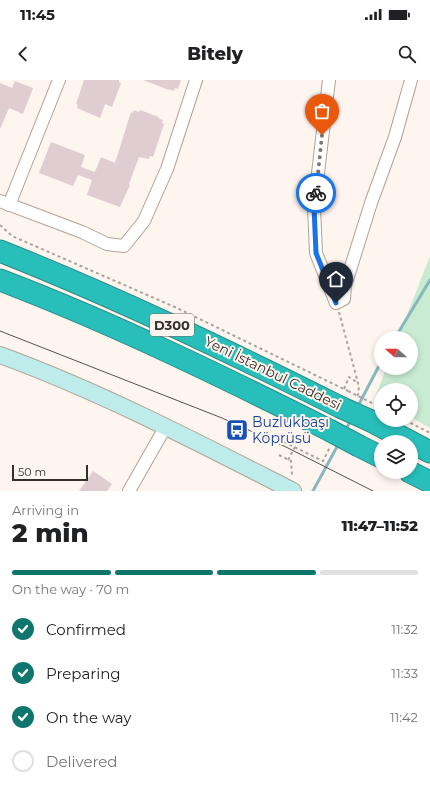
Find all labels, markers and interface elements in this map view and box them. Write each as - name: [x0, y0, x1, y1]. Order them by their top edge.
- text: 11:45: [20, 5, 55, 24]
- icon: back: [12, 43, 34, 65]
- text: Bitely: [187, 43, 243, 65]
- icon: search: [396, 43, 418, 65]
- pin: [305, 94, 339, 135]
- icon: bag: [311, 100, 333, 122]
- courier: [296, 173, 336, 213]
- icon: bike: [305, 182, 327, 204]
- pin: [319, 262, 353, 303]
- icon: home: [325, 268, 347, 290]
- road number: D300: [150, 314, 194, 336]
- north arrow: [374, 331, 418, 375]
- map controls: [374, 331, 418, 479]
- street label: Yeni İstanbul Caddesi: [202, 332, 344, 414]
- button: locate: [374, 383, 418, 427]
- place label: Buzlukbaşı Köprüsü: [252, 413, 329, 447]
- bus stop icon: Buzlukbaşı Köprüsü: [224, 417, 250, 443]
- button: layers: [374, 435, 418, 479]
- scale bar: [12, 463, 88, 482]
- text: 50 m: [18, 465, 46, 479]
- text: Arriving in: [12, 502, 79, 518]
- text: 11:47–11:52: [341, 516, 418, 535]
- text: 2 min: [12, 517, 89, 549]
- text: On the way · 70 m: [12, 581, 129, 597]
- icon: check: [12, 618, 34, 640]
- text: Confirmed: [46, 620, 126, 639]
- text: 11:32: [391, 621, 418, 637]
- icon: check: [12, 662, 34, 684]
- text: Preparing: [46, 664, 121, 683]
- text: 11:33: [391, 665, 418, 681]
- icon: check: [12, 706, 34, 728]
- text: On the way: [46, 708, 131, 727]
- text: 11:42: [390, 709, 418, 725]
- text: Delivered: [46, 752, 118, 771]

